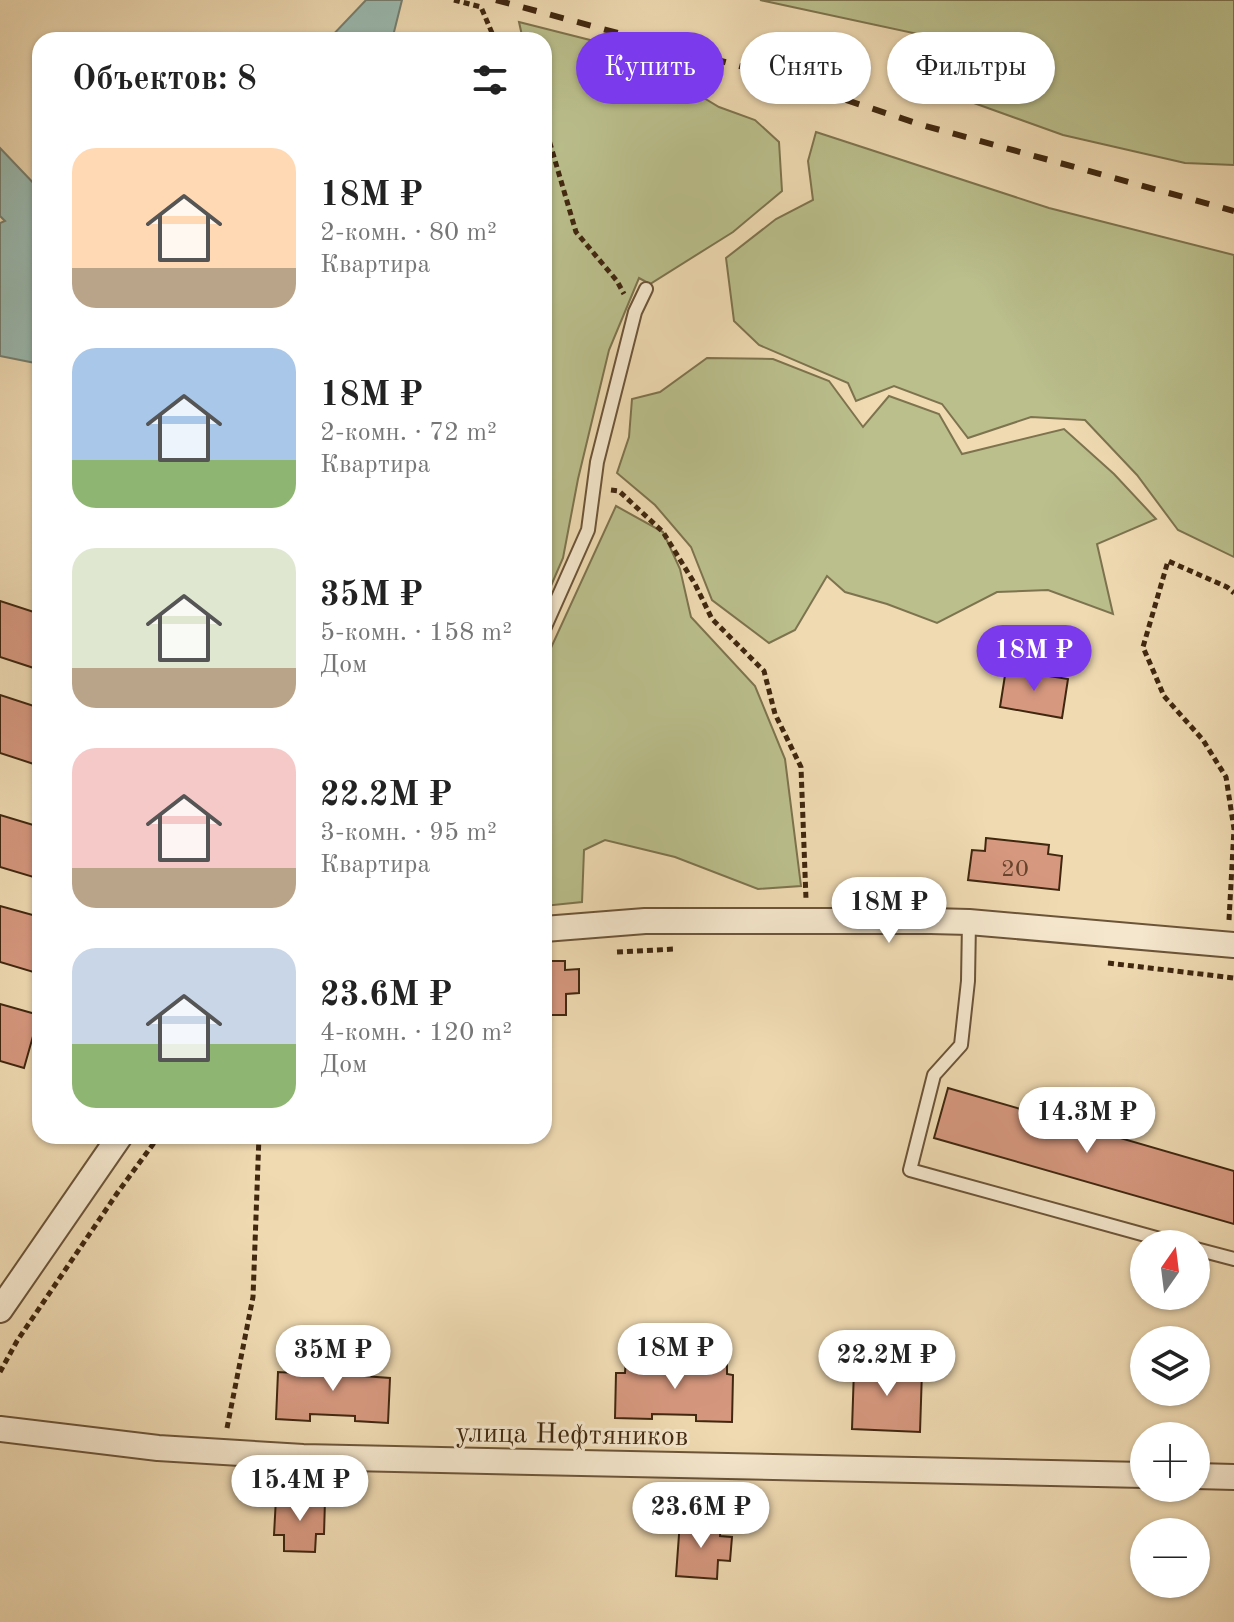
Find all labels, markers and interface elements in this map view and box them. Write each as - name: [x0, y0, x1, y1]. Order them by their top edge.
- chip: Купить: [576, 32, 724, 104]
- chip: Снять: [740, 32, 871, 104]
- chip: Фильтры: [887, 32, 1055, 104]
- icon: filters: [468, 58, 512, 102]
- text: Объектов: 8: [72, 63, 257, 97]
- text: 18M ₽: [320, 179, 423, 213]
- icon: home: [136, 180, 232, 276]
- text: 2-комн. · 80 m²: [320, 220, 497, 246]
- text: Квартира: [320, 252, 430, 278]
- text: 18M ₽: [320, 379, 423, 413]
- icon: home: [136, 380, 232, 476]
- text: 2-комн. · 72 m²: [320, 420, 497, 446]
- text: Квартира: [320, 452, 430, 478]
- text: 35M ₽: [320, 579, 423, 613]
- icon: home: [136, 580, 232, 676]
- text: 5-комн. · 158 m²: [320, 620, 512, 646]
- pin: 18M ₽: [978, 625, 1090, 693]
- text: 18M ₽: [995, 638, 1073, 664]
- text: Дом: [320, 652, 367, 678]
- text: 22.2M ₽: [320, 779, 452, 813]
- icon: home: [136, 780, 232, 876]
- text: 3-комн. · 95 m²: [320, 820, 497, 846]
- text: Квартира: [320, 852, 430, 878]
- house number: 20: [1001, 858, 1029, 882]
- pin: 18M ₽: [833, 877, 945, 945]
- text: 18M ₽: [850, 890, 928, 916]
- text: 23.6M ₽: [320, 979, 452, 1013]
- icon: home: [136, 980, 232, 1076]
- text: 4-комн. · 120 m²: [320, 1020, 512, 1046]
- text: Дом: [320, 1052, 367, 1078]
- pin: 14.3M ₽: [1013, 1087, 1161, 1155]
- text: 14.3M ₽: [1036, 1100, 1138, 1126]
- north arrow: [1130, 1230, 1210, 1310]
- map controls: [1130, 1230, 1210, 1598]
- pin: 18M ₽: [619, 1323, 731, 1391]
- pin: 35M ₽: [277, 1325, 389, 1393]
- button: layers: [1130, 1326, 1210, 1406]
- pin: 22.2M ₽: [813, 1330, 961, 1398]
- text: 18M ₽: [636, 1336, 714, 1362]
- text: 35M ₽: [294, 1338, 372, 1364]
- text: 22.2M ₽: [836, 1343, 938, 1369]
- street label: улица Нефтяников: [455, 1420, 688, 1452]
- button: +: [1130, 1422, 1210, 1502]
- pin: 15.4M ₽: [226, 1455, 374, 1523]
- text: 15.4M ₽: [249, 1468, 351, 1494]
- pin: 23.6M ₽: [627, 1482, 775, 1550]
- text: 23.6M ₽: [650, 1495, 752, 1521]
- button: −: [1130, 1518, 1210, 1598]

